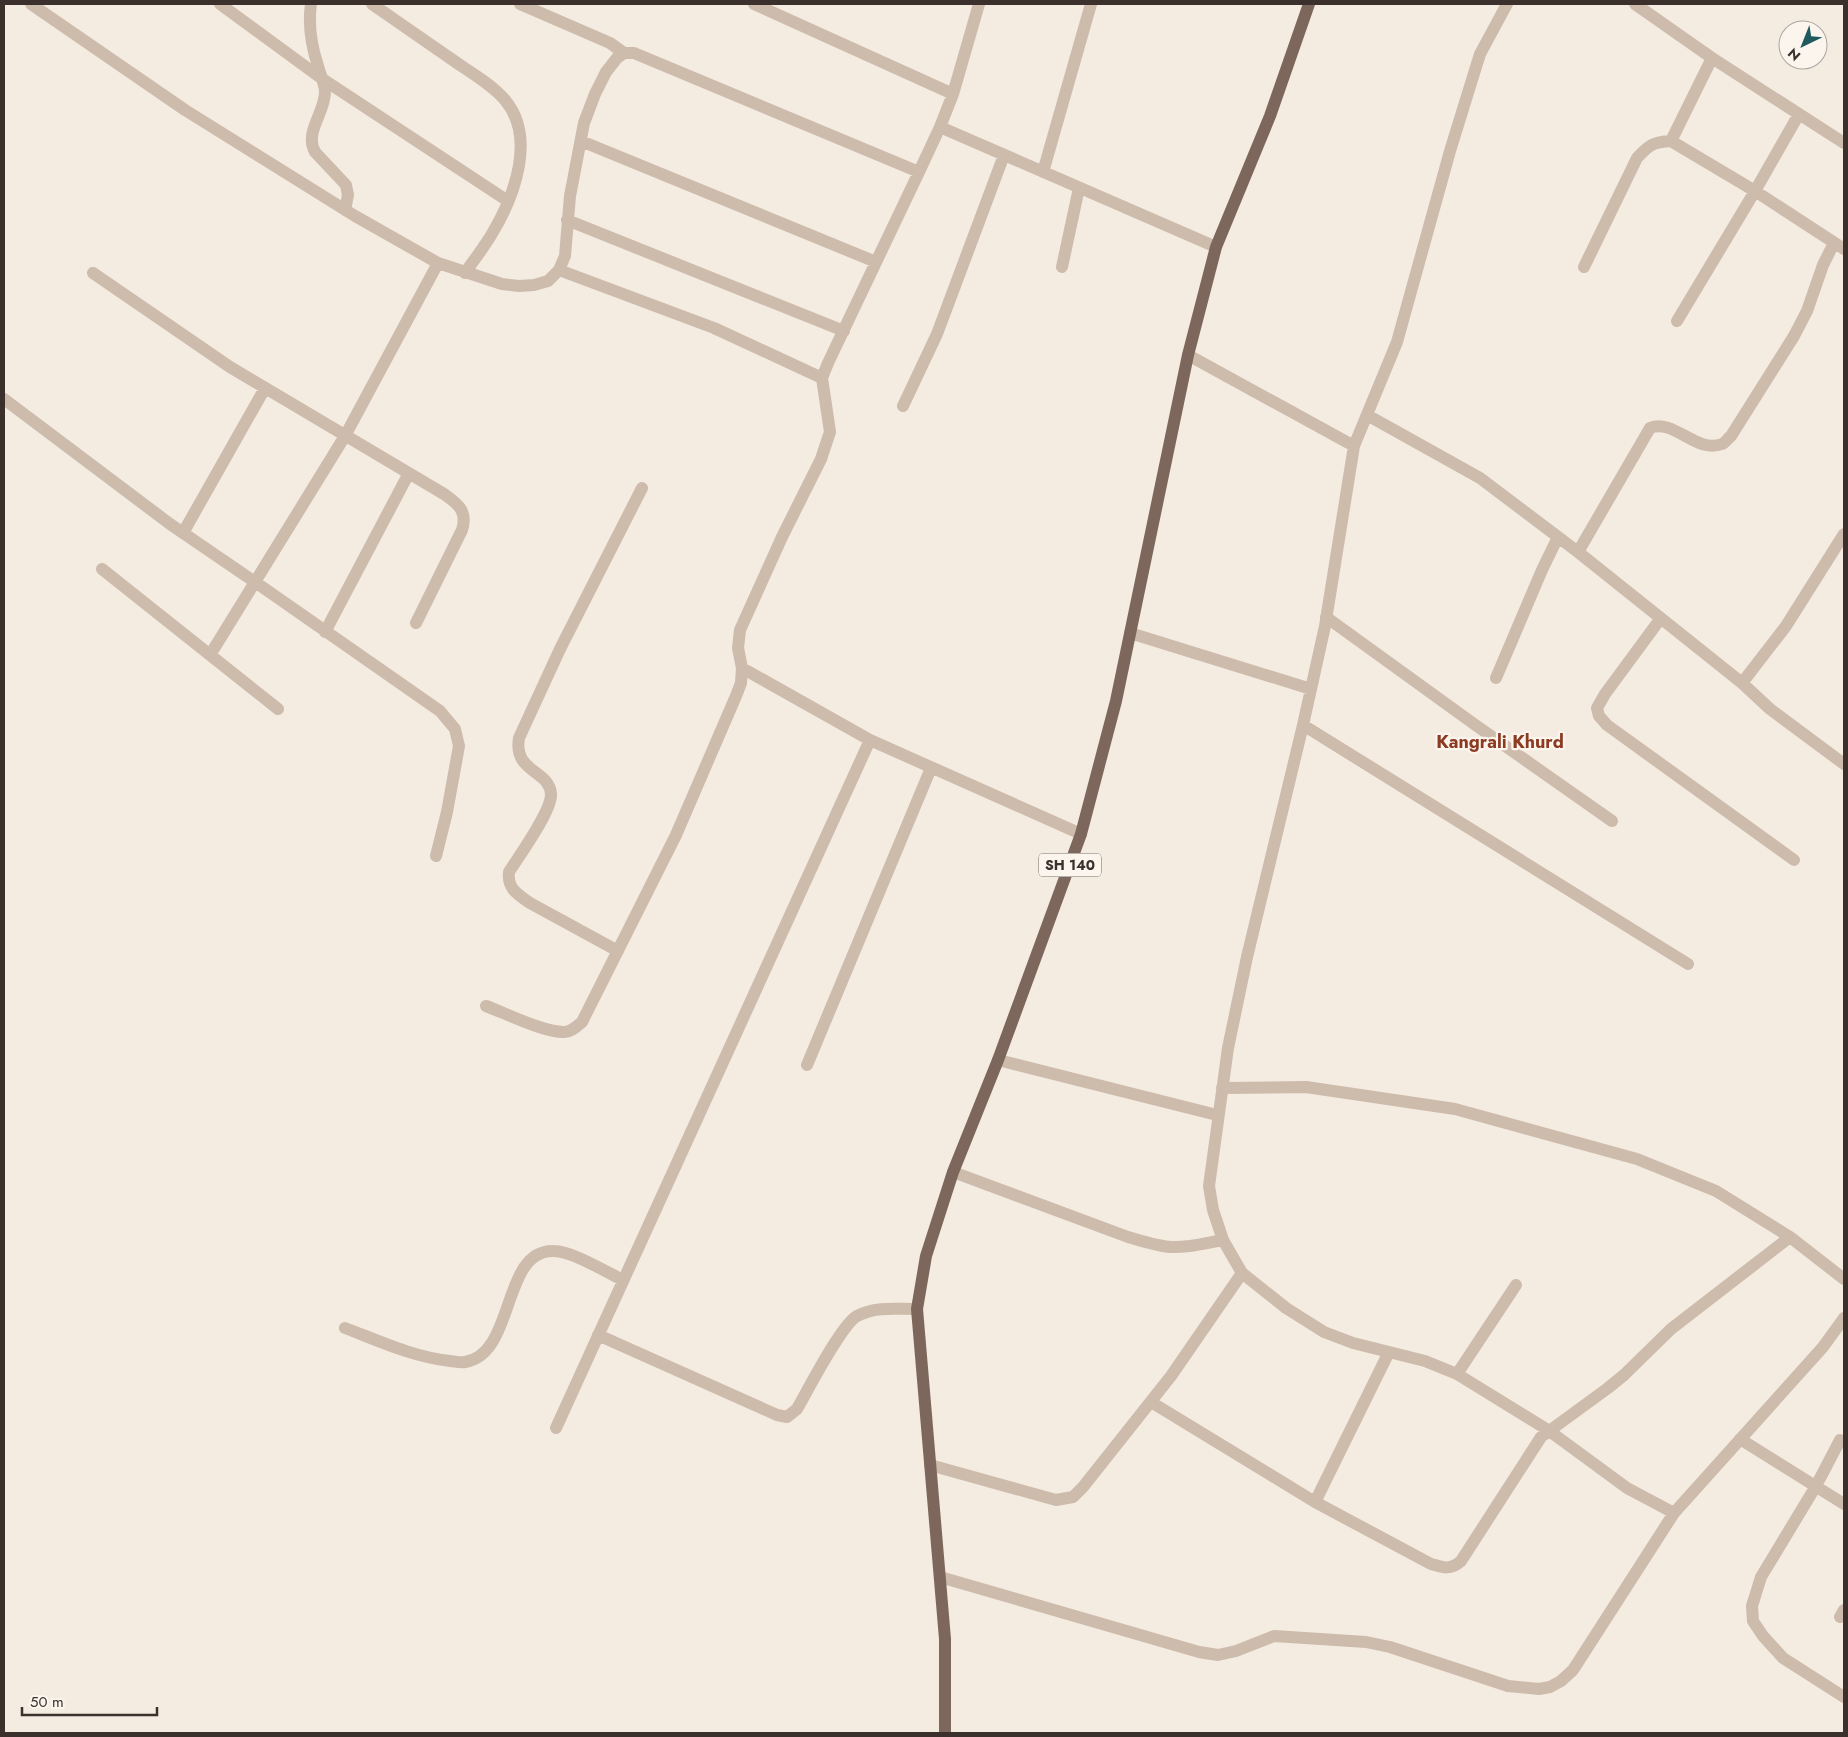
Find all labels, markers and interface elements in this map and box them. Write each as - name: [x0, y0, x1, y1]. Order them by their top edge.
- north arrow: [1778, 20, 1828, 70]
- text: N: [1783, 43, 1805, 66]
- district label: Kangrali Khurd: [1436, 729, 1564, 755]
- road number: SH 140: [1039, 854, 1101, 876]
- scale bar: [22, 1684, 158, 1716]
- text: 50 m: [30, 1691, 64, 1713]

